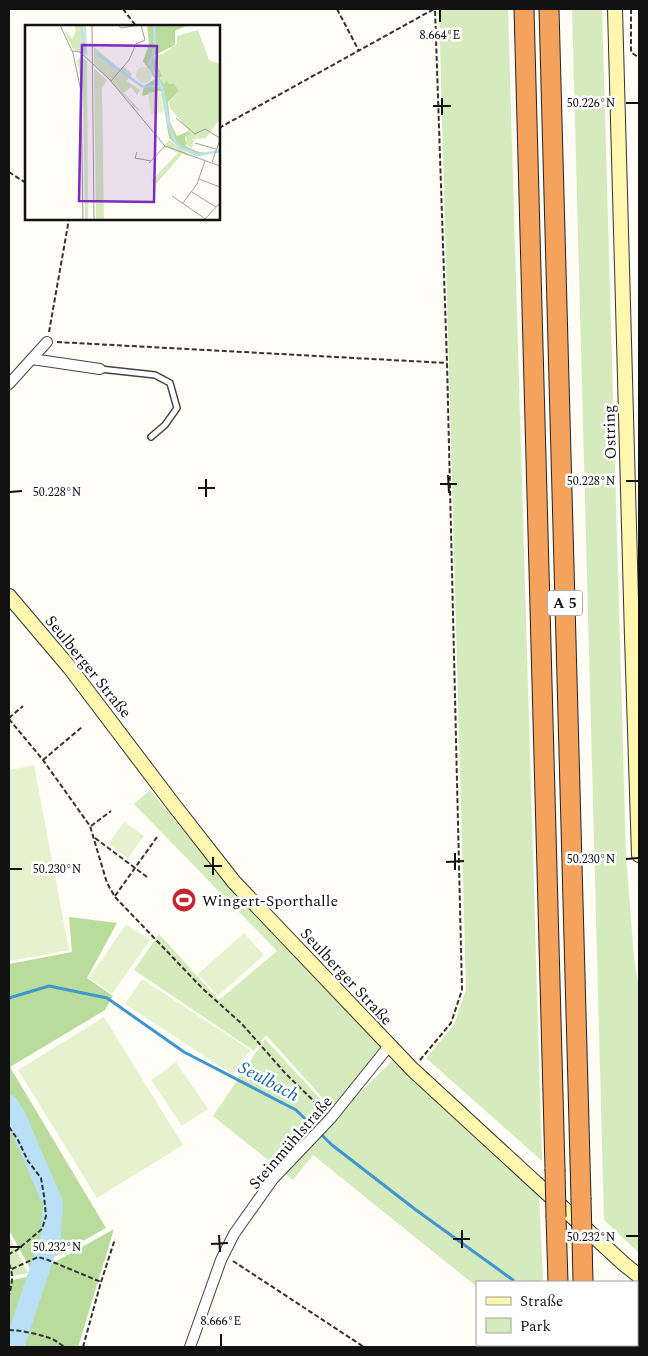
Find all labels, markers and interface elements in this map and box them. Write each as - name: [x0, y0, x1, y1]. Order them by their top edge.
- inset map: [25, 25, 220, 220]
- text: 8.664°E: [420, 26, 460, 45]
- text: 50.226°N: [567, 94, 615, 113]
- street label: Ostring: [597, 404, 623, 460]
- text: 50.228°N: [567, 472, 615, 491]
- text: 50.228°N: [33, 483, 81, 502]
- road number: A 5: [548, 590, 582, 616]
- street label: Seulberger Straße: [39, 610, 137, 723]
- text: 50.230°N: [567, 850, 615, 869]
- text: 50.230°N: [33, 860, 81, 879]
- sports icon: Wingert-Sporthalle: [171, 887, 197, 913]
- place label: Wingert-Sporthalle: [202, 889, 338, 913]
- street label: Seulberger Straße: [294, 922, 398, 1031]
- water label: Seulbach: [234, 1054, 304, 1109]
- street label: Steinmühlstraße: [243, 1090, 338, 1195]
- text: 50.232°N: [567, 1228, 615, 1247]
- text: 50.232°N: [33, 1238, 81, 1257]
- legend: [476, 1281, 638, 1346]
- text: Straße: [520, 1290, 563, 1313]
- text: 8.666°E: [201, 1312, 241, 1331]
- text: Park: [520, 1315, 551, 1338]

